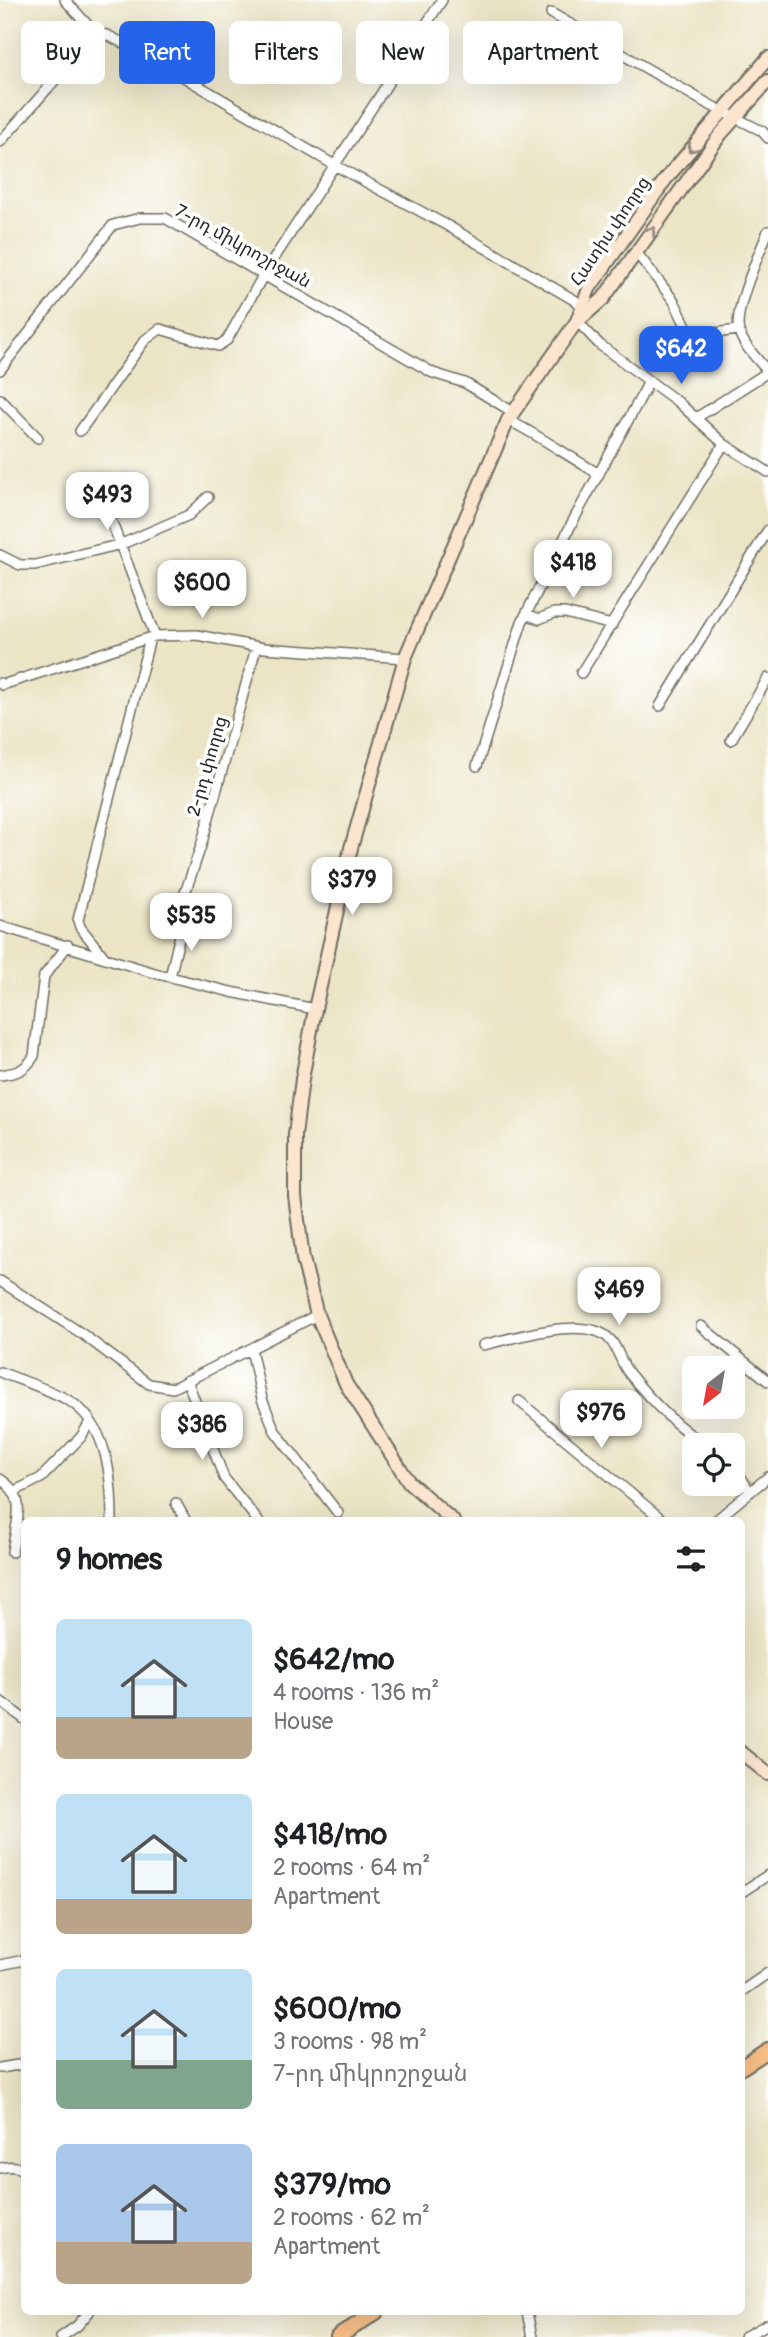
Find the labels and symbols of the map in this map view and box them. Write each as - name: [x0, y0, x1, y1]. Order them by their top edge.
- one-way arrow: [688, 139, 700, 152]
- street label: Հատիս փողոց: [565, 172, 656, 291]
- street label: 7-րդ միկրոշրջան: [171, 199, 315, 293]
- one-way arrow: [643, 226, 656, 239]
- pin: $642: [640, 326, 722, 386]
- pin: $493: [66, 472, 148, 532]
- pin: $418: [532, 540, 614, 600]
- pin: $600: [161, 560, 243, 620]
- street label: 2-րդ փողոց: [182, 713, 233, 819]
- pin: $379: [311, 858, 393, 917]
- pin: $535: [150, 894, 232, 953]
- pin: $469: [578, 1268, 660, 1327]
- north arrow: [682, 1356, 746, 1419]
- pin: $976: [560, 1390, 642, 1450]
- pin: $386: [161, 1402, 243, 1462]

